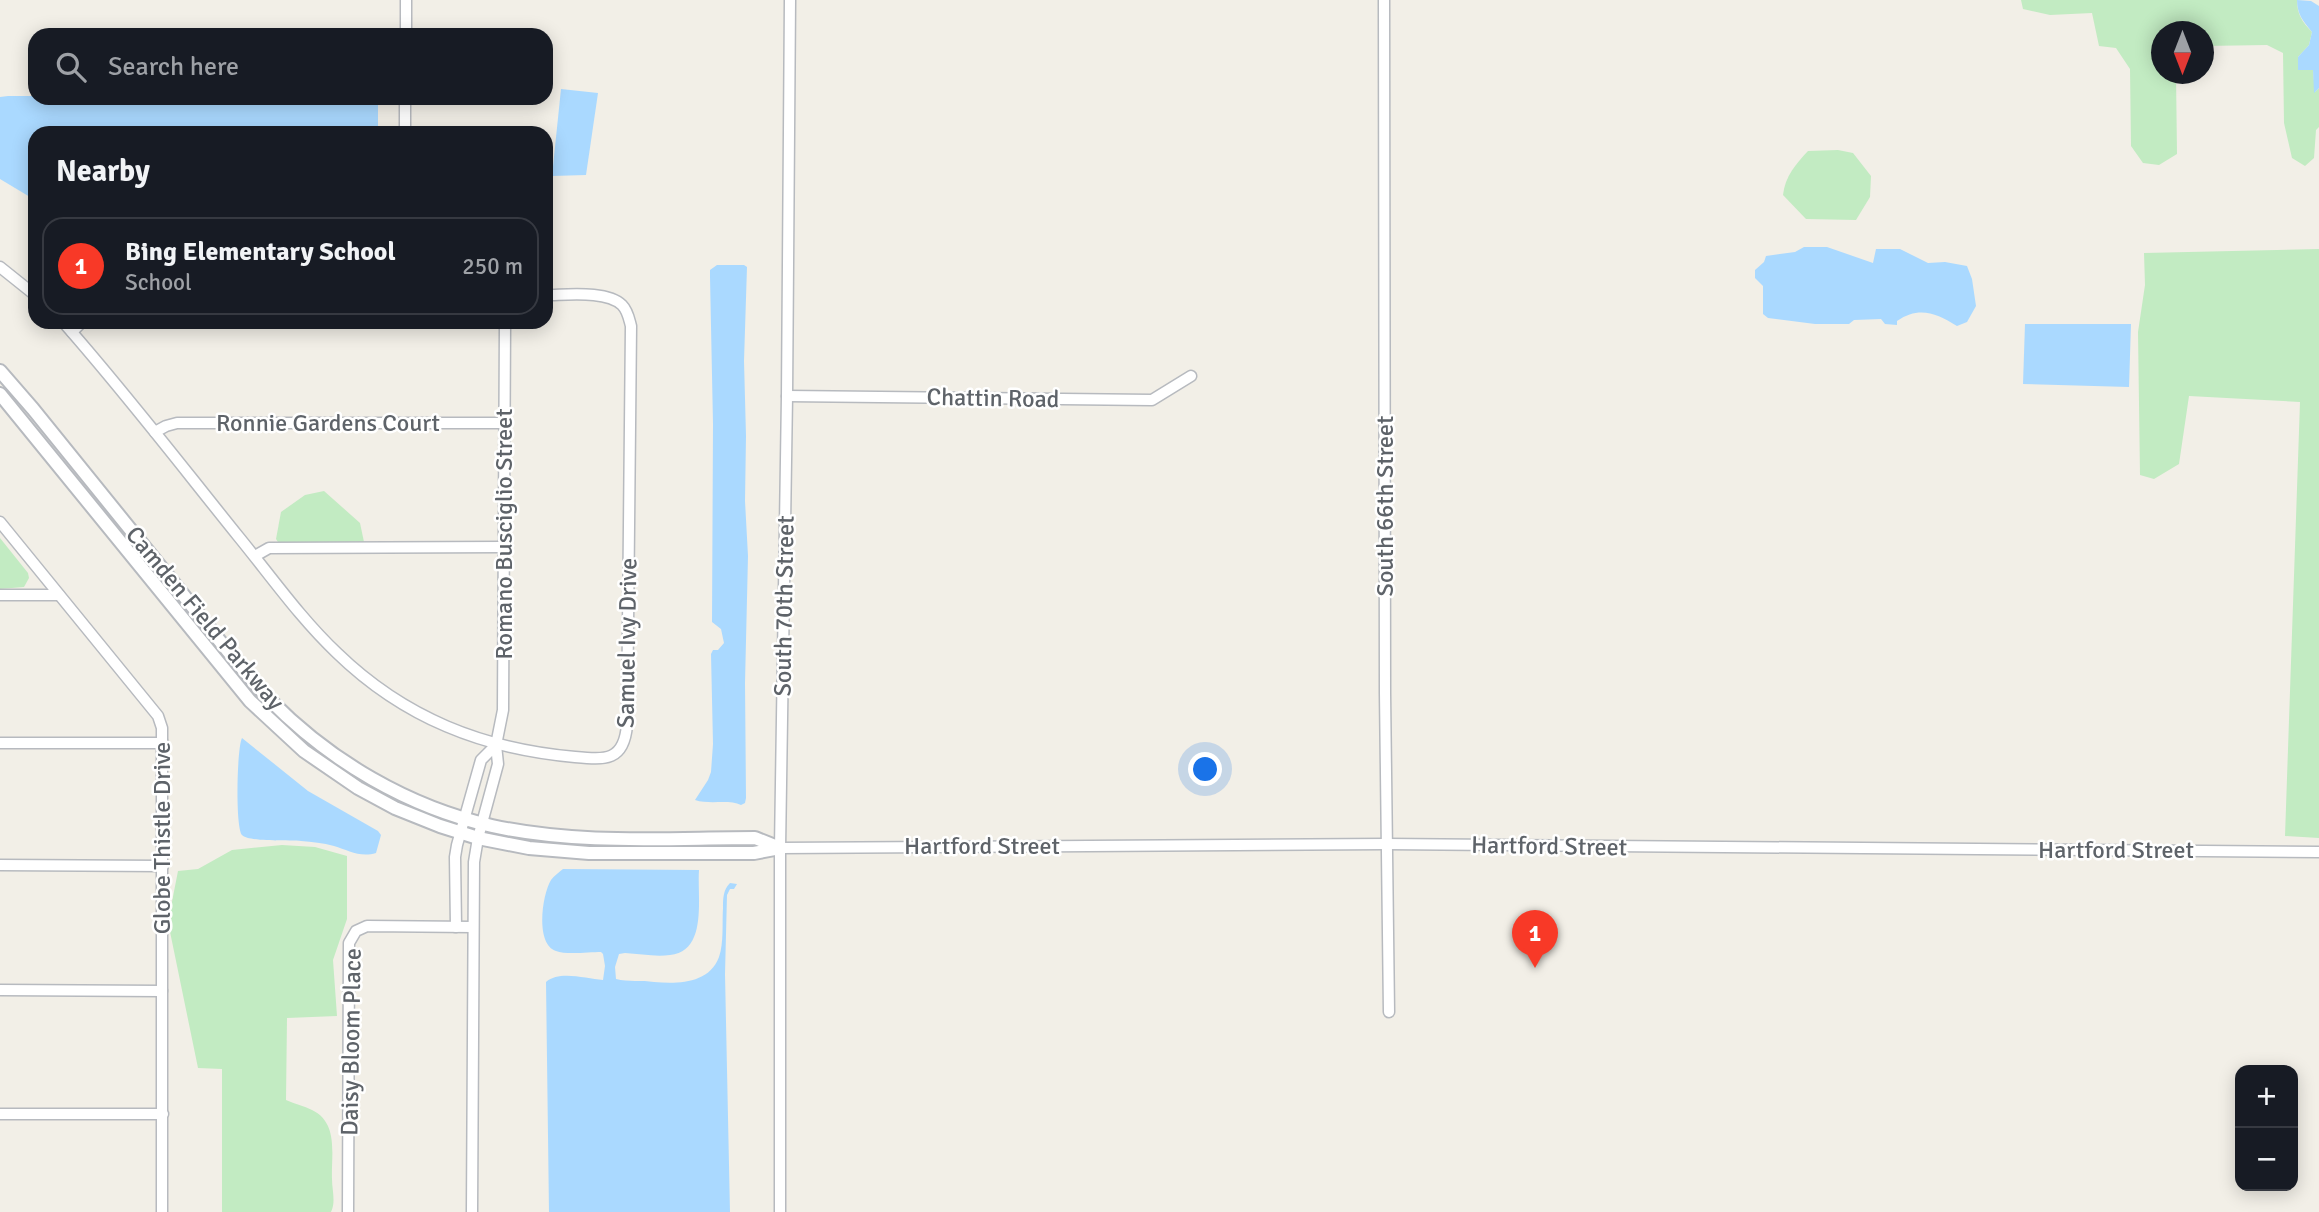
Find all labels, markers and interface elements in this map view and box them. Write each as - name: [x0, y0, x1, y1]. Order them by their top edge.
- north arrow: [2151, 21, 2214, 84]
- search box: [28, 28, 553, 105]
- icon: search: [52, 48, 90, 86]
- text: Search here: [108, 51, 239, 83]
- text: Nearby: [56, 153, 150, 190]
- text: Bing Elementary School: [125, 236, 396, 268]
- text: 1: [75, 252, 87, 281]
- text: 250 m: [462, 252, 523, 281]
- text: School: [125, 268, 192, 297]
- street label: Chattin Road: [926, 382, 1060, 414]
- street label: Ronnie Gardens Court: [216, 408, 440, 438]
- street label: Romano Busciglio Street: [489, 408, 519, 660]
- street label: South 66th Street: [1370, 416, 1400, 596]
- street label: South 70th Street: [767, 515, 801, 697]
- street label: Camden Field Parkway: [119, 520, 291, 716]
- street label: Samuel Ivy Drive: [611, 558, 643, 728]
- street label: Globe Thistle Drive: [147, 742, 177, 934]
- your location: [1188, 752, 1222, 786]
- street label: Hartford Street: [1471, 830, 1627, 862]
- street label: Hartford Street: [904, 831, 1060, 861]
- street label: Hartford Street: [2038, 835, 2194, 865]
- pin: 1: [1512, 910, 1558, 968]
- street label: Daisy Bloom Place: [334, 948, 368, 1136]
- map controls: [2235, 1065, 2298, 1191]
- button: +: [2235, 1065, 2298, 1128]
- button: −: [2235, 1128, 2298, 1191]

